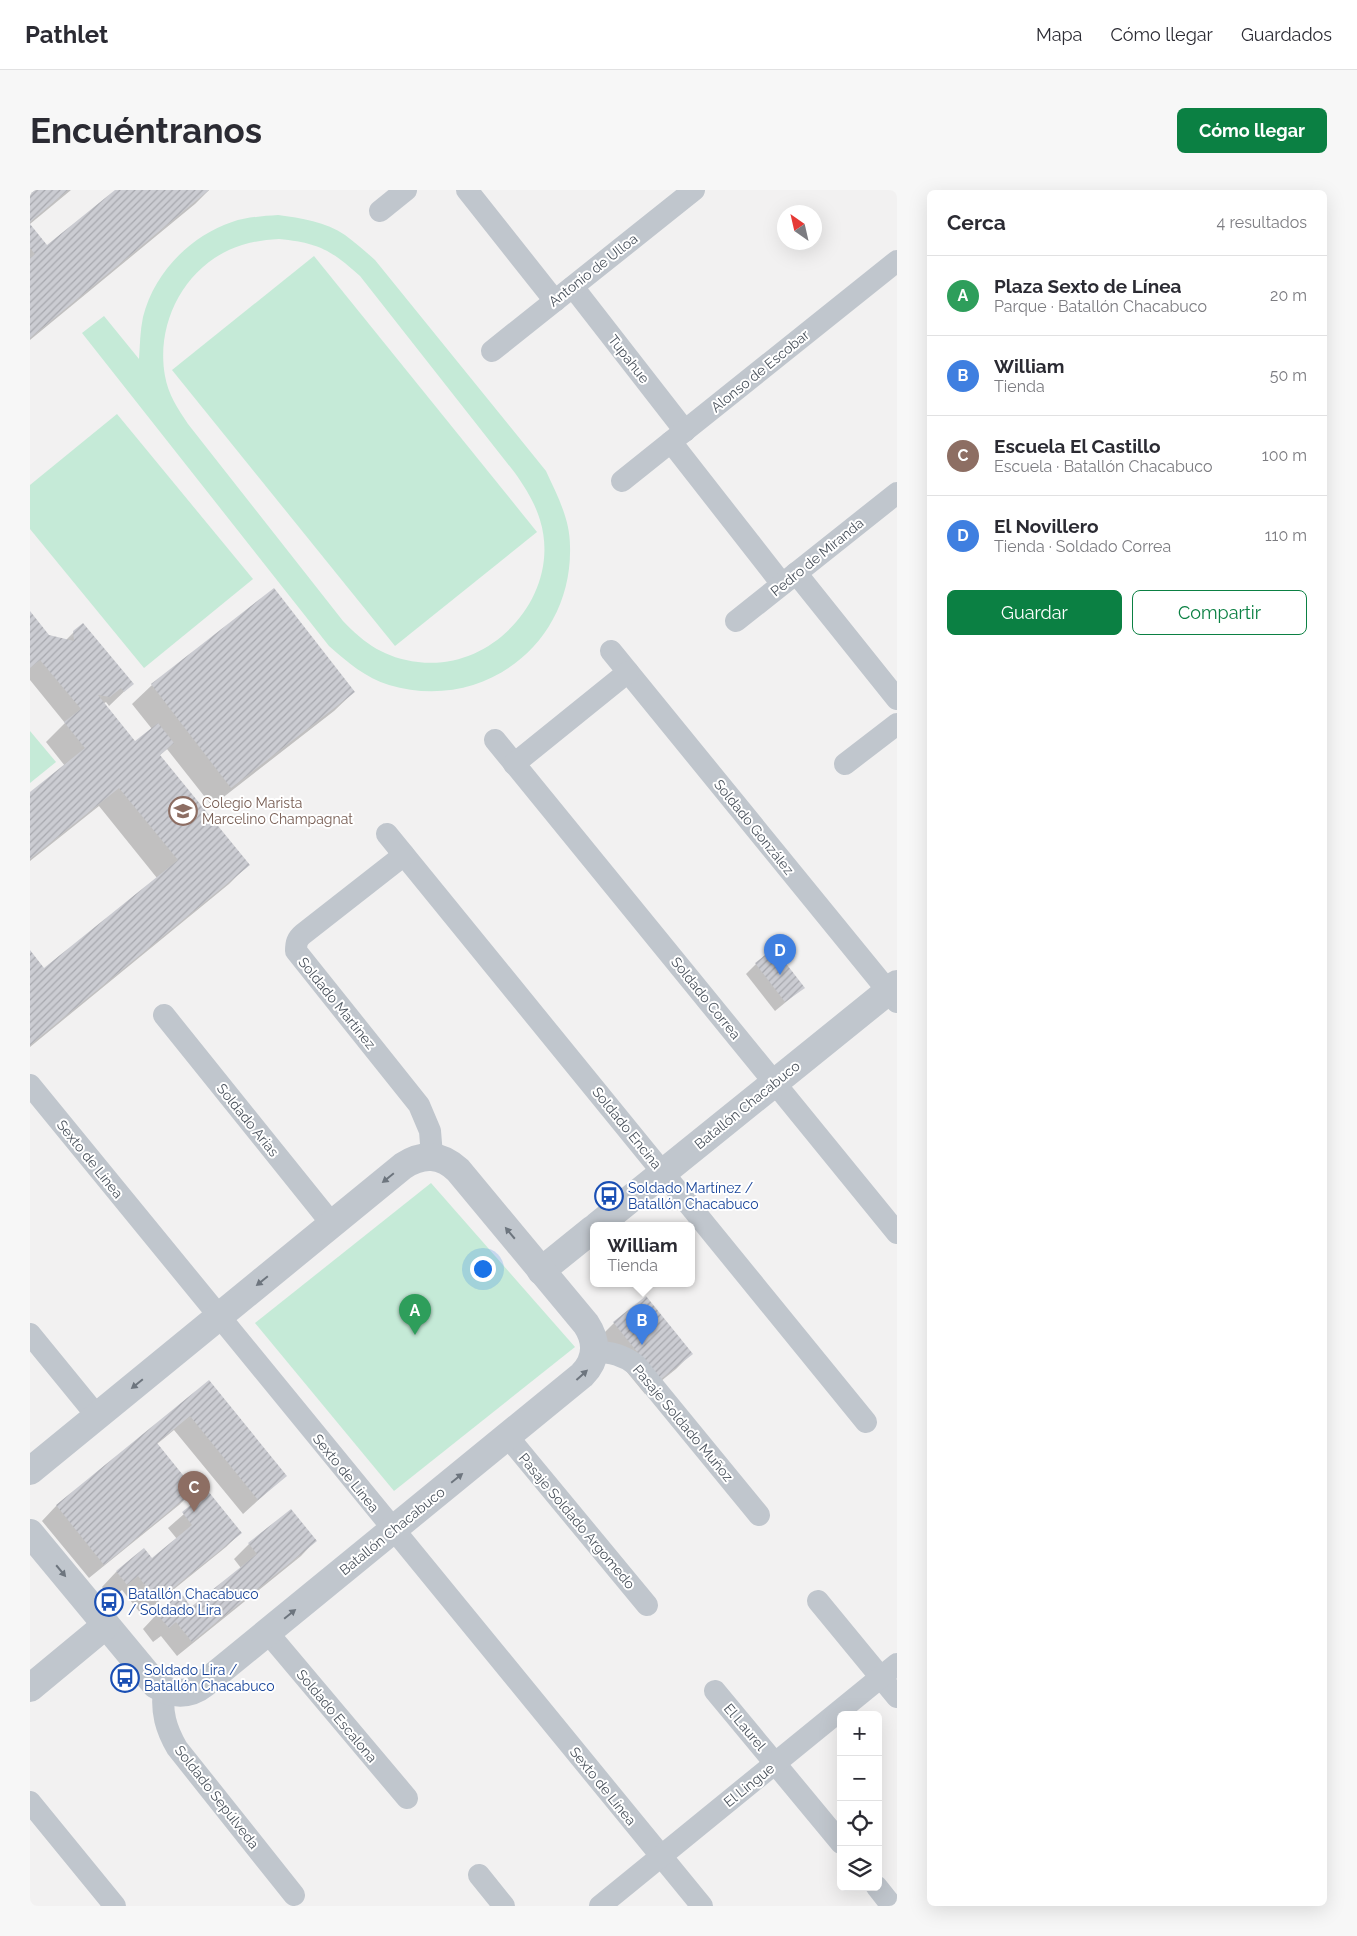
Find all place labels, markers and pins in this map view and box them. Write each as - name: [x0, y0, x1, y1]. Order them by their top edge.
- place label: Colegio Marista Marcelino Champagnat: [202, 795, 353, 827]
- school or university icon: Colegio Marista Marcelino Champagnat: [168, 796, 198, 826]
- pin: D: [764, 934, 796, 975]
- place label: Soldado Martínez / Batallón Chacabuco: [628, 1180, 759, 1212]
- bus stop icon: Soldado Martínez / Batallón Chacabuco: [594, 1181, 624, 1211]
- pin: A: [399, 1294, 431, 1335]
- pin: B: [626, 1304, 658, 1345]
- pin: C: [178, 1471, 210, 1512]
- place label: Batallón Chacabuco / Soldado Lira: [128, 1586, 259, 1618]
- bus stop icon: Batallón Chacabuco / Soldado Lira: [94, 1587, 124, 1617]
- place label: Soldado Lira / Batallón Chacabuco: [144, 1662, 275, 1694]
- bus stop icon: Soldado Lira / Batallón Chacabuco: [110, 1663, 140, 1693]

